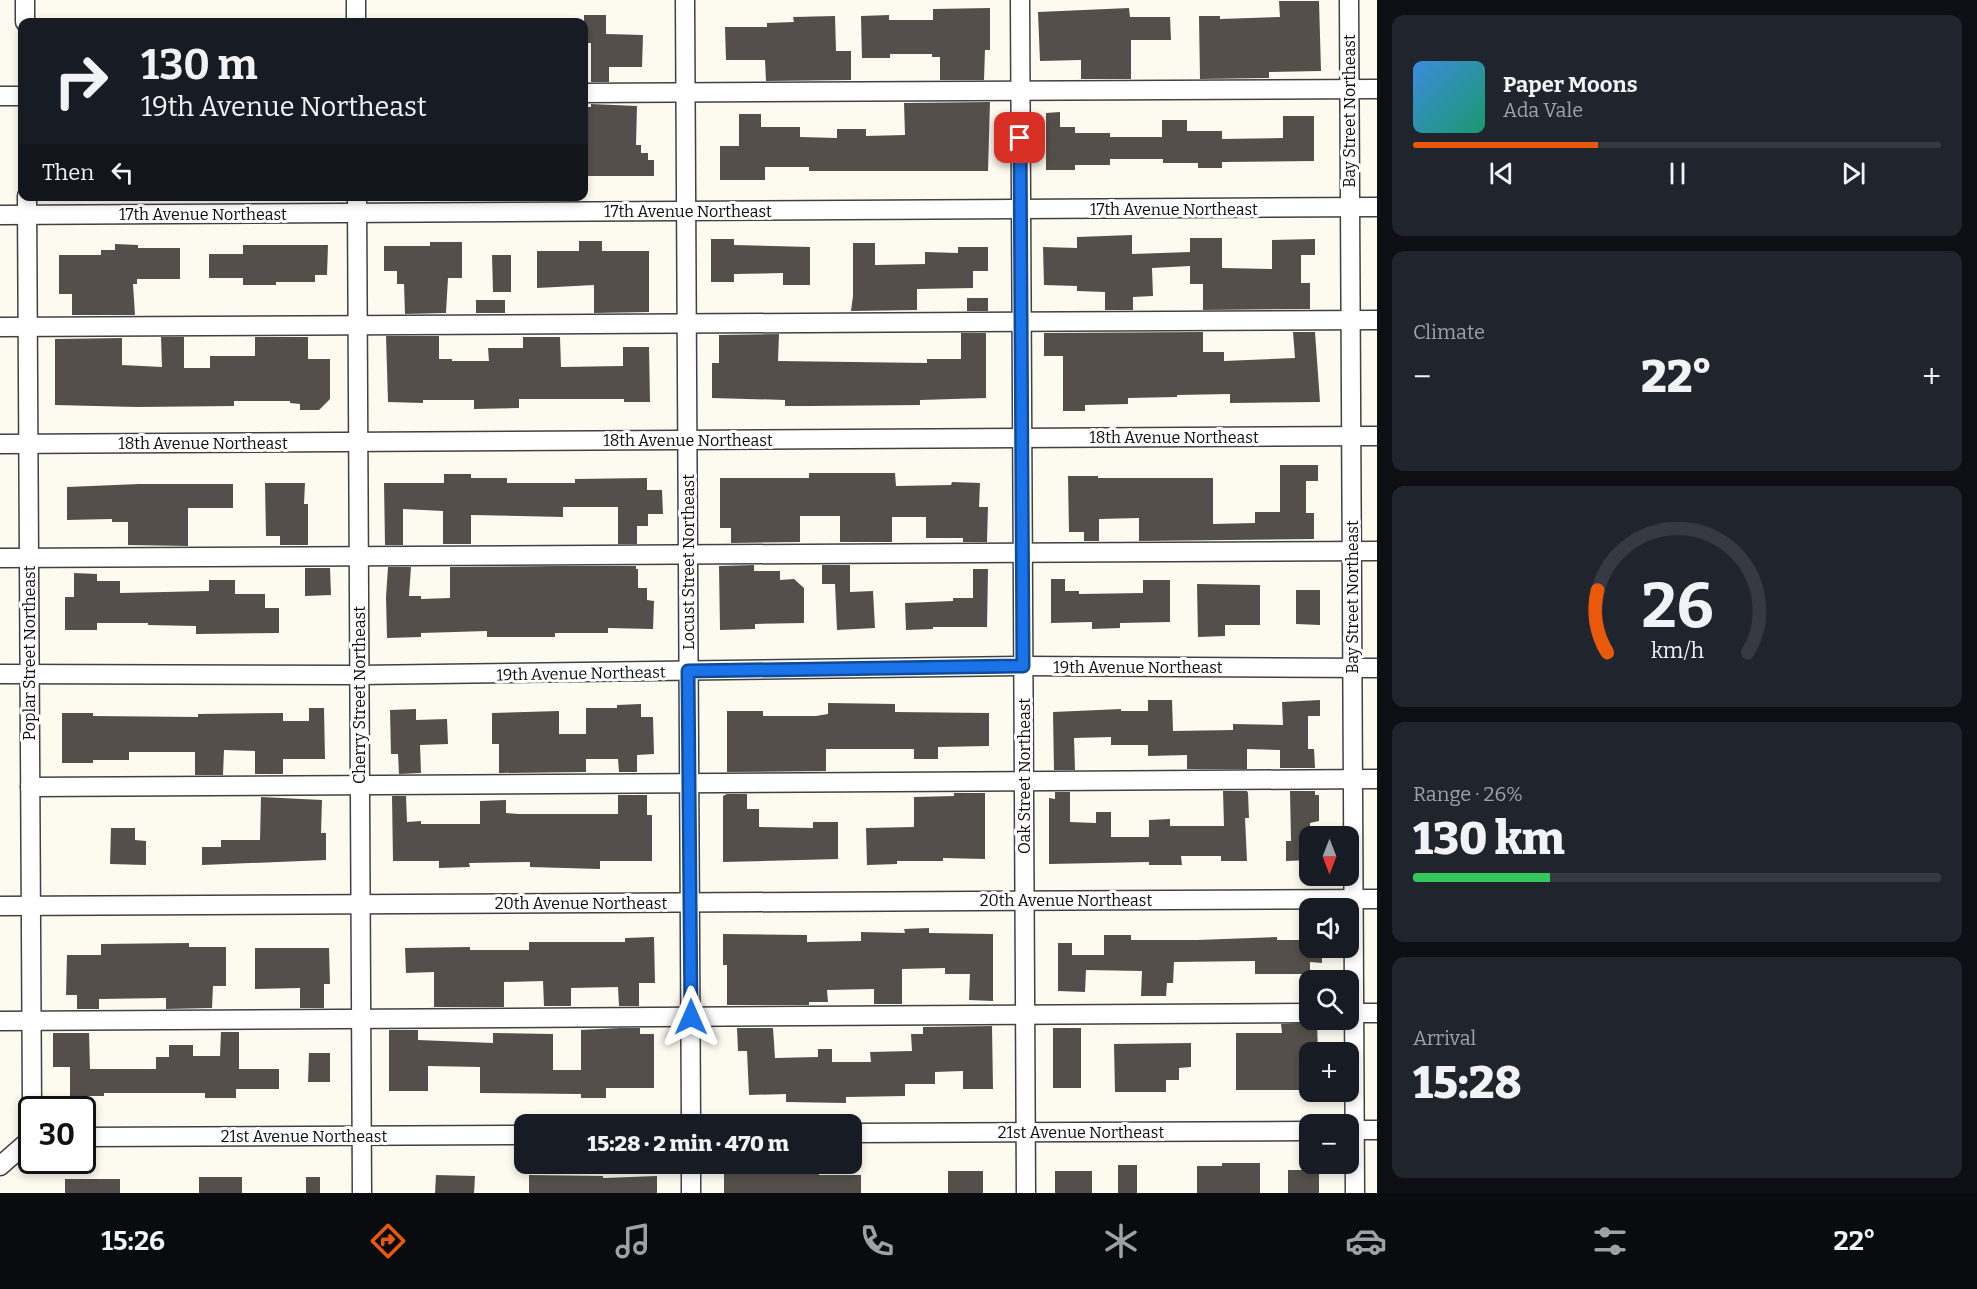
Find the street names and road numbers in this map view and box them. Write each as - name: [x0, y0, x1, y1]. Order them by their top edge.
- street label: Bay Street Northeast: [1340, 34, 1359, 188]
- street label: 17th Avenue Northeast: [1090, 200, 1258, 219]
- street label: 17th Avenue Northeast: [604, 202, 772, 221]
- street label: 17th Avenue Northeast: [119, 205, 287, 224]
- street label: 18th Avenue Northeast: [1089, 428, 1259, 447]
- street label: 18th Avenue Northeast: [603, 431, 773, 450]
- street label: 18th Avenue Northeast: [118, 434, 288, 453]
- street label: Locust Street Northeast: [679, 474, 698, 650]
- street label: Bay Street Northeast: [1343, 520, 1362, 674]
- street label: Poplar Street Northeast: [20, 565, 39, 741]
- street label: Cherry Street Northeast: [350, 606, 369, 784]
- street label: 19th Avenue Northeast: [1053, 658, 1223, 677]
- street label: 19th Avenue Northeast: [496, 663, 666, 684]
- street label: Oak Street Northeast: [1015, 698, 1034, 854]
- street label: 20th Avenue Northeast: [980, 891, 1152, 910]
- street label: 20th Avenue Northeast: [495, 894, 667, 913]
- street label: 21st Avenue Northeast: [998, 1123, 1164, 1142]
- street label: 21st Avenue Northeast: [221, 1127, 387, 1146]

